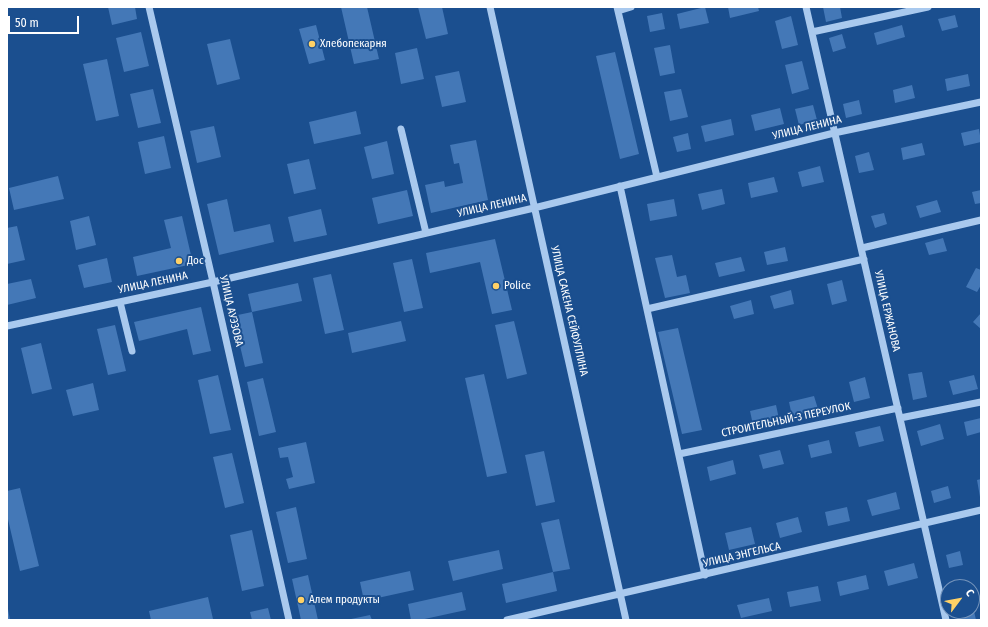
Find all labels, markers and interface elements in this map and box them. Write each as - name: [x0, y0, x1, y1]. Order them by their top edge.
- scale bar: [10, 8, 81, 34]
- text: 50 m: [15, 16, 39, 30]
- place label: Хлебопекарня: [320, 37, 387, 51]
- marker: Хлебопекарня: [307, 39, 317, 49]
- street label: УЛИЦА ЛЕНИНА: [771, 113, 843, 143]
- street label: УЛИЦА ЛЕНИНА: [456, 192, 528, 220]
- street label: УЛИЦА САКЕНА СЕЙФУЛЛИНА: [548, 245, 590, 377]
- place label: Дос: [187, 254, 204, 268]
- marker: Дос: [174, 256, 184, 266]
- street label: УЛИЦА ЛЕНИНА: [117, 269, 189, 297]
- street label: УЛИЦА ЕРЖАНОВА: [871, 269, 903, 353]
- street label: УЛИЦА АУЭЗОВА: [216, 274, 246, 348]
- place label: Police: [504, 279, 531, 293]
- marker: Police: [491, 281, 501, 291]
- street label: СТРОИТЕЛЬНЫЙ-3 ПЕРЕУЛОК: [720, 400, 852, 440]
- street label: УЛИЦА ЭНГЕЛЬСА: [702, 540, 782, 570]
- north arrow: [940, 579, 980, 619]
- text: С: [963, 587, 977, 599]
- place label: Алем продукты: [309, 593, 380, 607]
- marker: Алем продукты: [296, 595, 306, 605]

